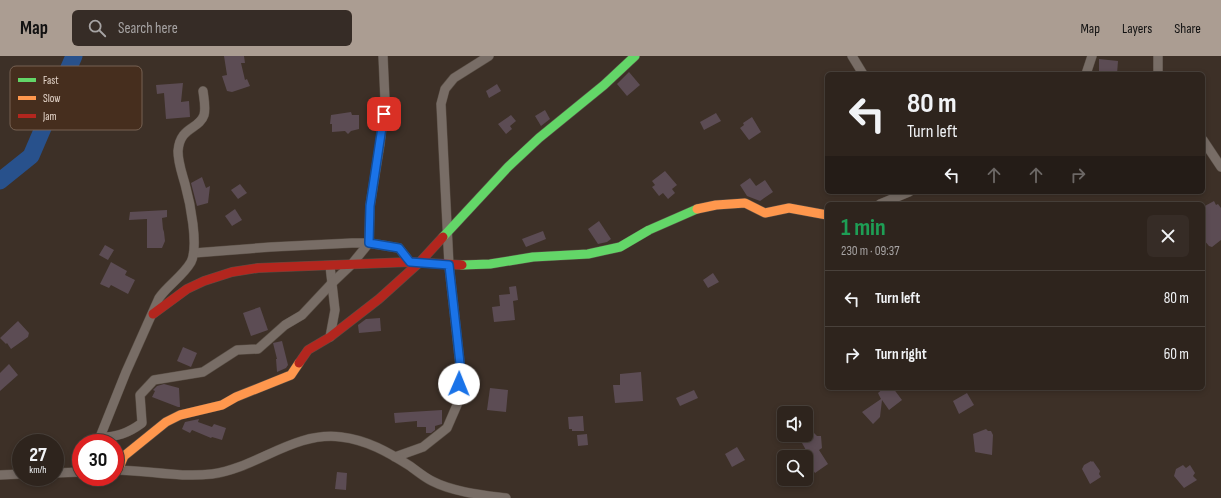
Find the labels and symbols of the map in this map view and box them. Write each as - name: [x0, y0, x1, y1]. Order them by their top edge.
- legend: [10, 66, 142, 130]
- text: Fast: [43, 74, 59, 87]
- text: Slow: [43, 92, 60, 105]
- pin: [367, 97, 401, 131]
- text: Jam: [42, 110, 57, 123]
- position arrow: [438, 363, 480, 405]
- speed limit sign: 30: [72, 434, 124, 486]

